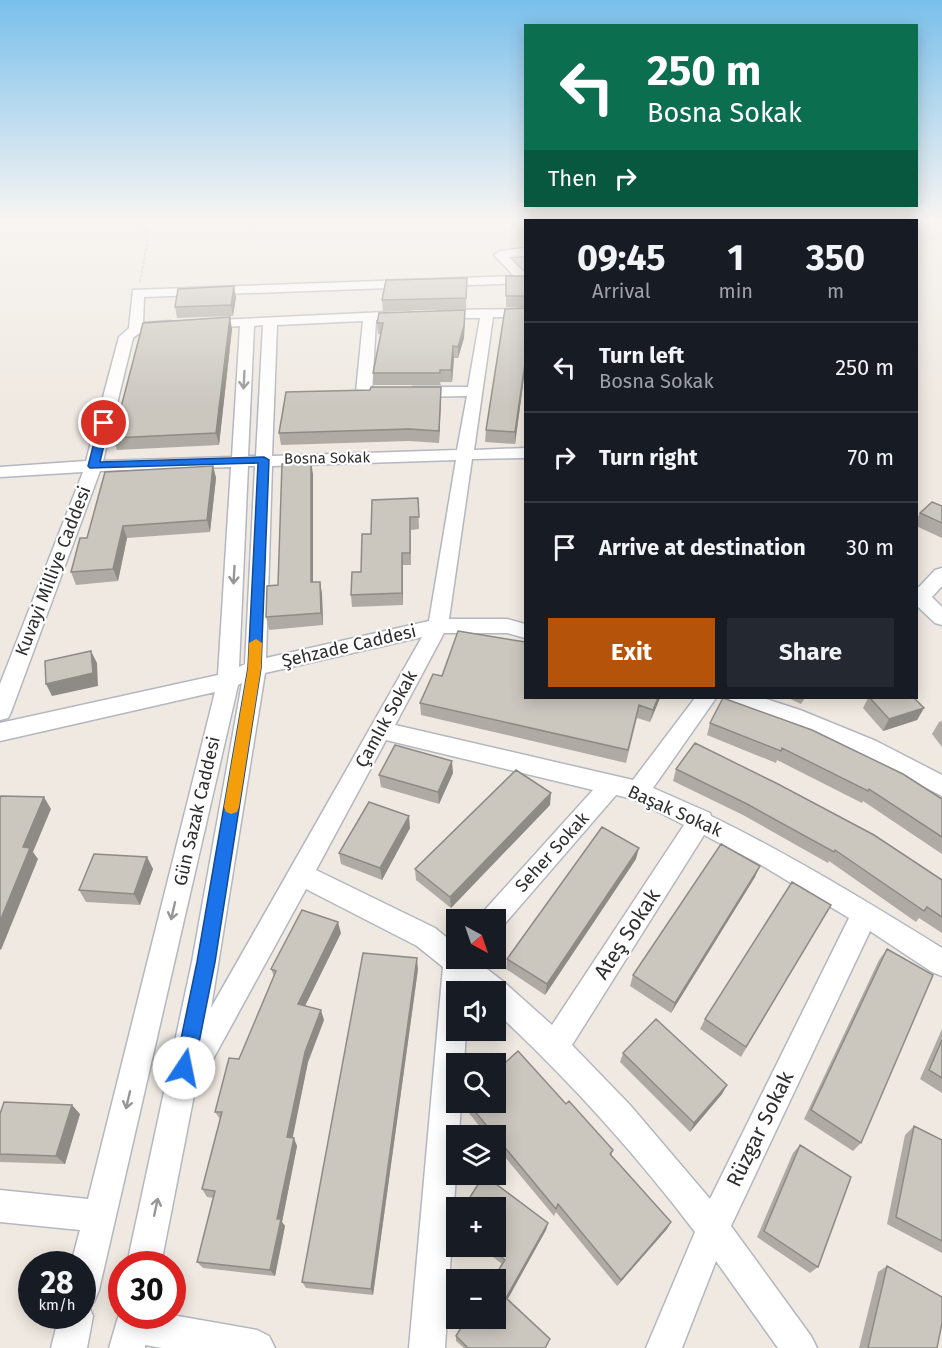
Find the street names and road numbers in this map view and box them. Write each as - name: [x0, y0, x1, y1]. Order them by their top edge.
- street label: Bosna Sokak: [284, 448, 370, 468]
- street label: Kuvayi Milliye Caddesi: [10, 483, 96, 659]
- street label: Şehzade Caddesi: [280, 620, 418, 672]
- street label: Çamlık Sokak: [350, 666, 422, 771]
- street label: Gün Sazak Caddesi: [169, 734, 225, 888]
- street label: Başak Sokak: [624, 780, 726, 842]
- street label: Seher Sokak: [510, 807, 594, 897]
- street label: Ateş Sokak: [588, 884, 666, 984]
- street label: Rüzgar Sokak: [721, 1067, 799, 1191]

